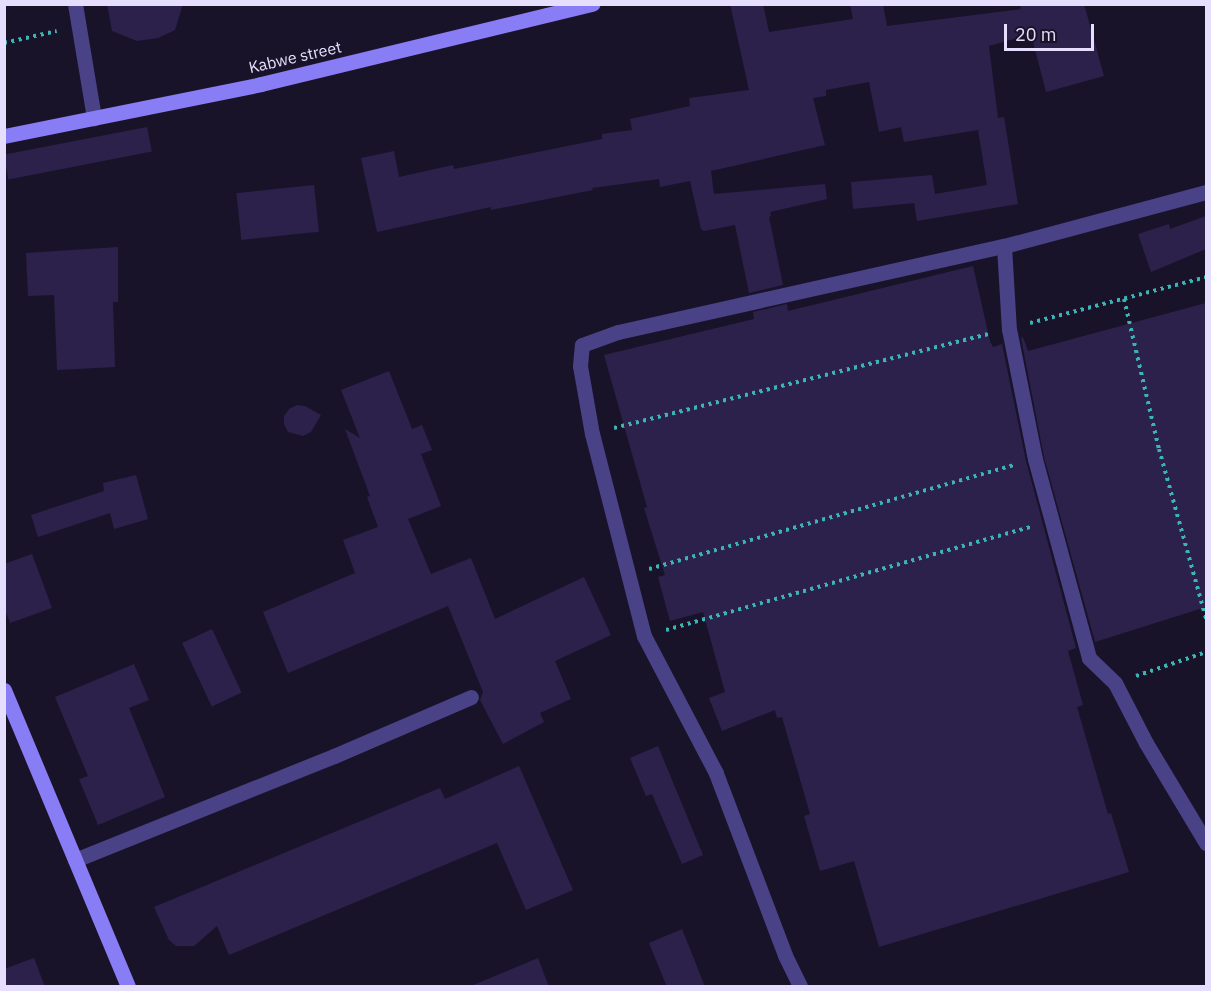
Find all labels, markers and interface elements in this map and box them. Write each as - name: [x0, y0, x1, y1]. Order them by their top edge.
- scale bar: [1007, 12, 1097, 50]
- text: 20 m: [1015, 23, 1057, 46]
- street label: Kabwe street: [247, 37, 343, 77]

